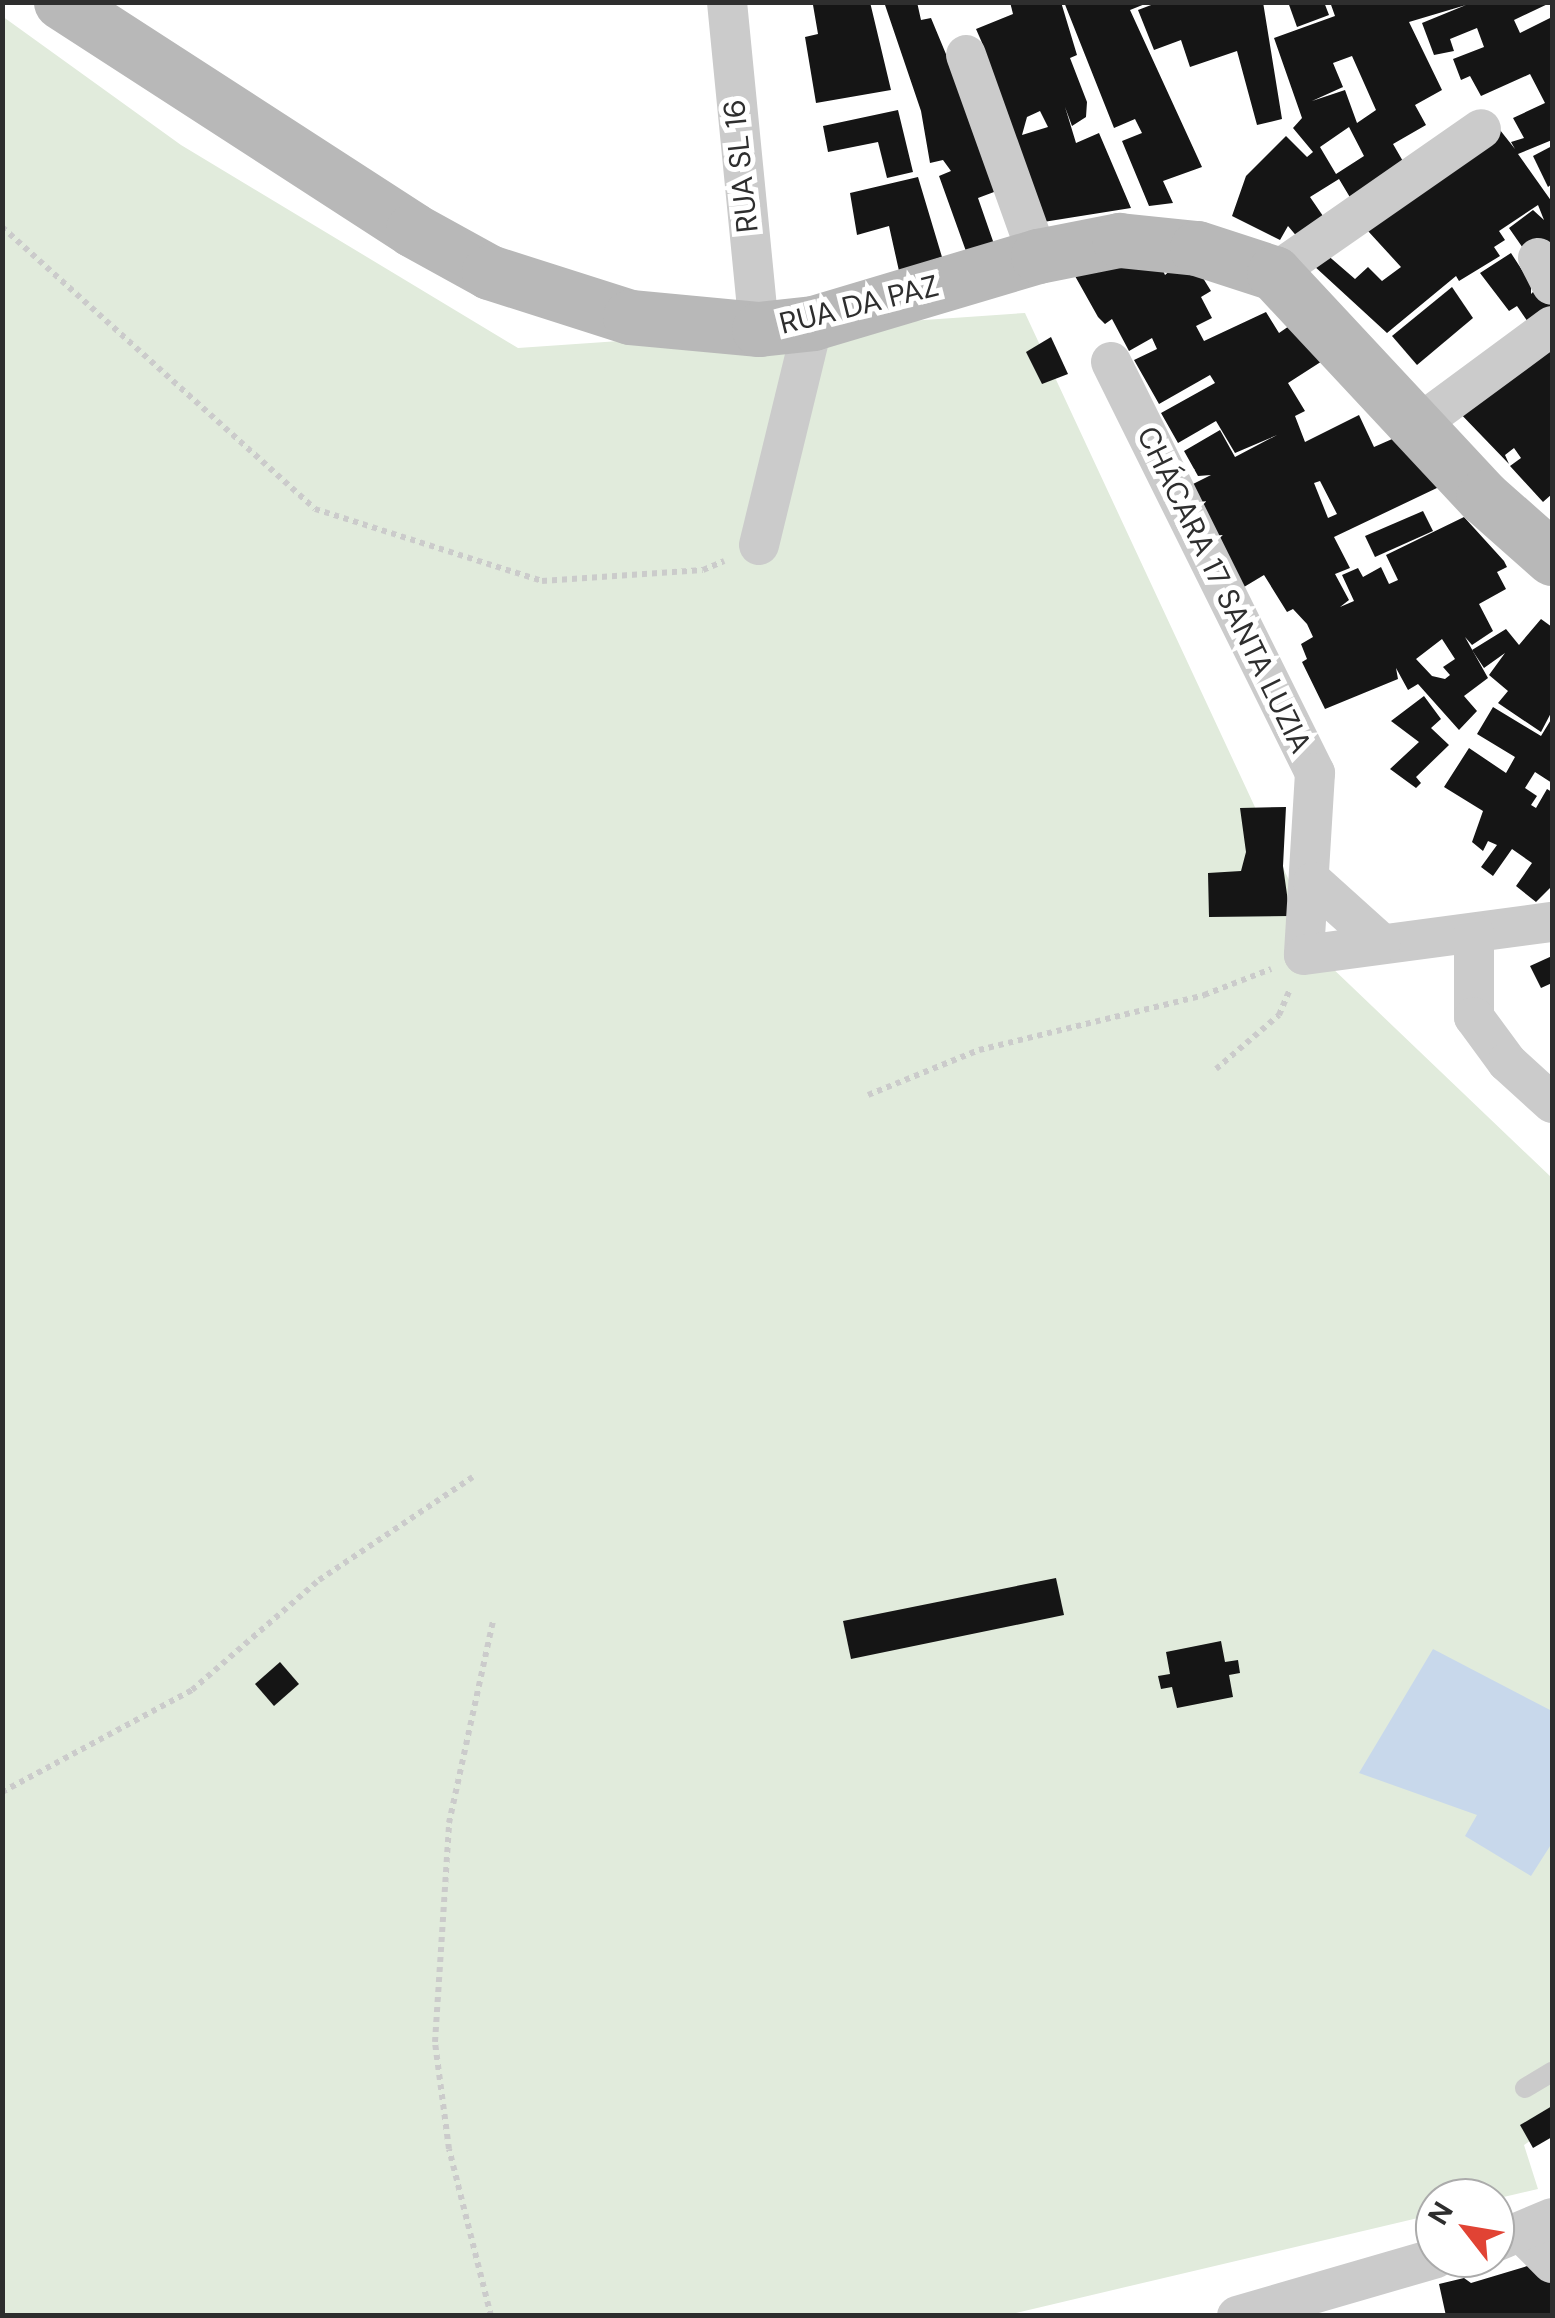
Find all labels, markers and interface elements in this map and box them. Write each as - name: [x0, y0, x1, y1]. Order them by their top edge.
- street label: RUA SL 16: [716, 98, 766, 234]
- street label: RUA DA PAZ: [776, 268, 942, 342]
- street label: CHÁCARA 17 SANTA LUZIA: [1129, 421, 1319, 759]
- north arrow: [1415, 2178, 1515, 2278]
- text: N: [1419, 2195, 1462, 2232]

